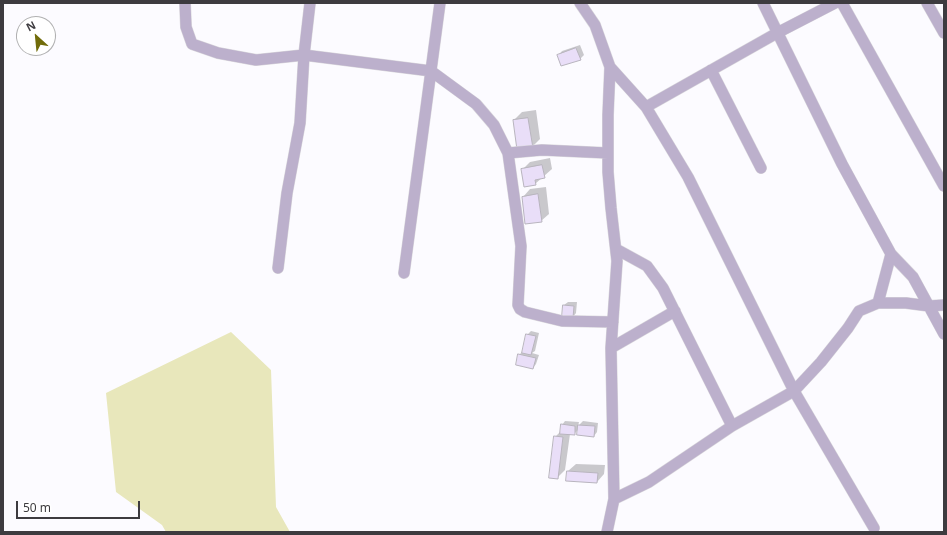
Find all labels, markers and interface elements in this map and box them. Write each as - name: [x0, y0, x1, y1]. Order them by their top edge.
- north arrow: [16, 16, 56, 56]
- text: N: [23, 17, 38, 34]
- scale bar: [18, 493, 142, 519]
- text: 50 m: [23, 499, 51, 516]

